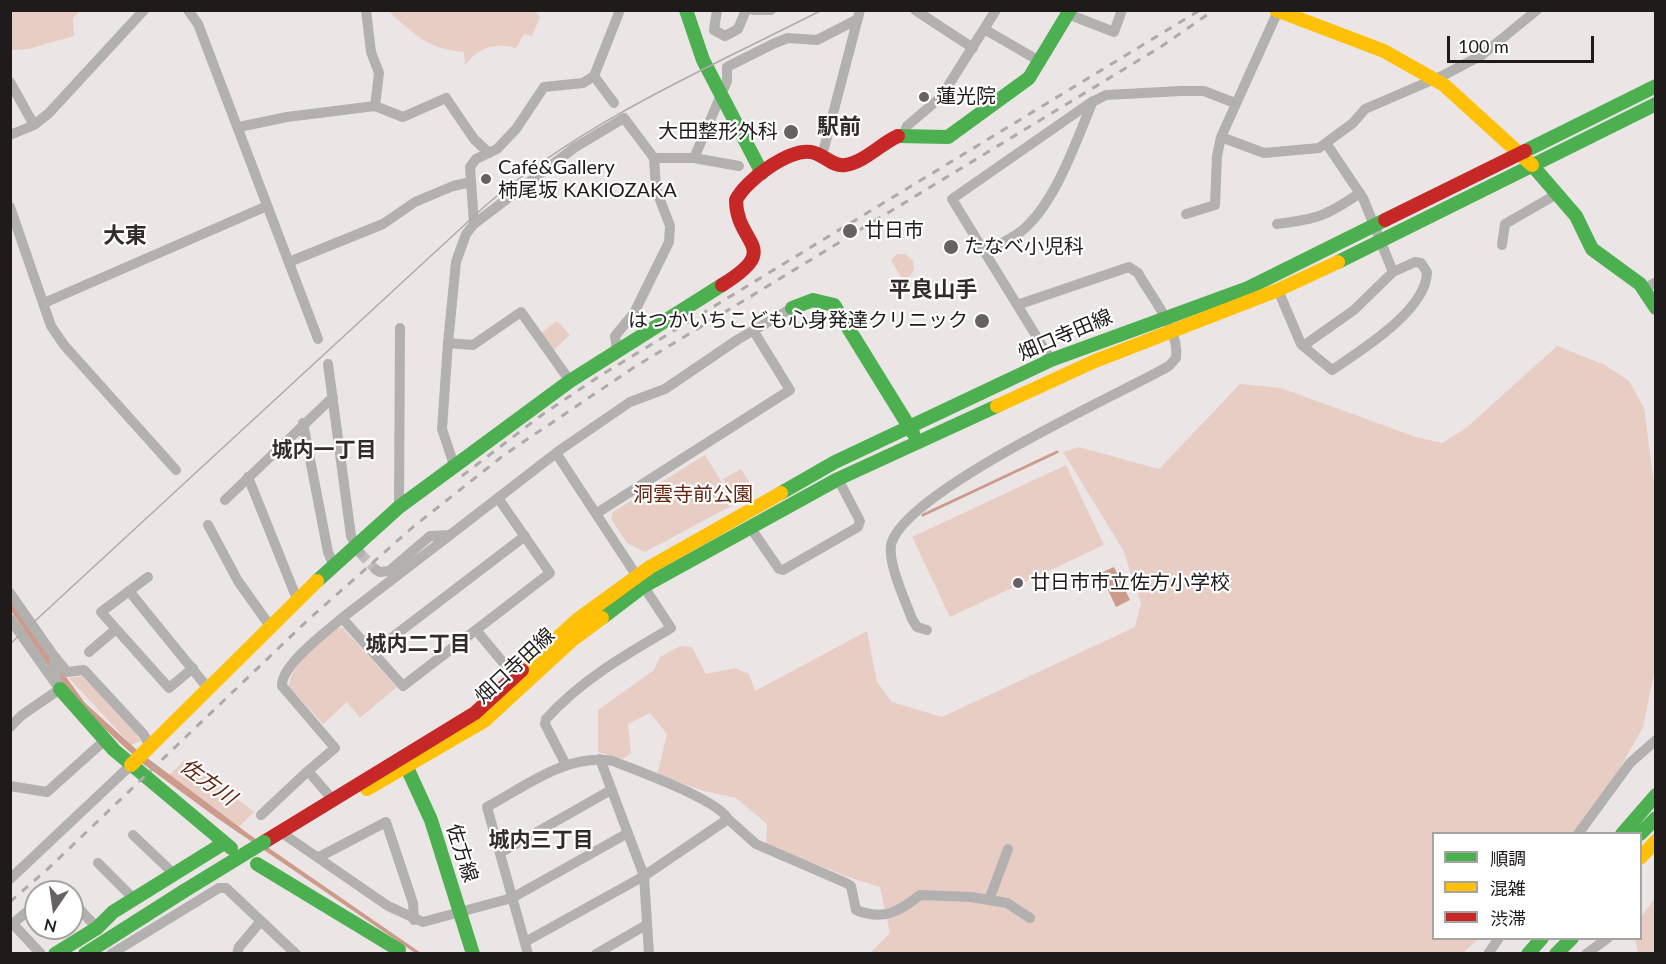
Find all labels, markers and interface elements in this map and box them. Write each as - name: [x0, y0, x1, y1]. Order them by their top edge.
- scale bar: [1450, 24, 1597, 62]
- text: 100 m: [1458, 35, 1509, 57]
- place label: 蓮光院: [936, 85, 996, 109]
- marker: 蓮光院: [917, 90, 931, 104]
- district label: 駅前: [817, 114, 861, 140]
- place label: 大田整形外科: [658, 120, 778, 144]
- marker: 大田整形外科: [782, 123, 800, 141]
- place label: Café&Gallery 柿尾坂 KAKIOZAKA: [498, 156, 677, 203]
- marker: Café&Gallery 柿尾坂 KAKIOZAKA: [479, 172, 493, 186]
- place label: 廿日市: [864, 219, 924, 243]
- marker: 廿日市: [841, 222, 859, 240]
- district label: 大東: [103, 223, 147, 249]
- place label: たなべ小児科: [964, 235, 1084, 259]
- marker: たなべ小児科: [942, 238, 960, 256]
- district label: 平良山手: [889, 277, 977, 303]
- street label: 畑口寺田線: [1014, 304, 1116, 366]
- place label: はつかいちこども心身発達クリニック: [628, 309, 968, 333]
- marker: はつかいちこども心身発達クリニック: [973, 312, 991, 330]
- district label: 城内一丁目: [272, 437, 376, 463]
- park label: 洞雲寺前公園: [633, 483, 753, 507]
- place label: 廿日市市立佐方小学校: [1030, 571, 1230, 595]
- marker: 廿日市市立佐方小学校: [1011, 576, 1025, 590]
- street label: 畑口寺田線: [470, 623, 560, 709]
- district label: 城内二丁目: [366, 631, 470, 657]
- water label: 佐方川: [175, 753, 241, 811]
- street label: 佐方線: [441, 821, 483, 885]
- district label: 城内三丁目: [489, 827, 593, 853]
- legend: [1432, 832, 1642, 940]
- text: 順調: [1490, 847, 1526, 869]
- text: 混雑: [1490, 877, 1526, 899]
- north arrow: [24, 880, 84, 940]
- text: 渋滞: [1490, 907, 1526, 929]
- text: N: [42, 915, 58, 937]

